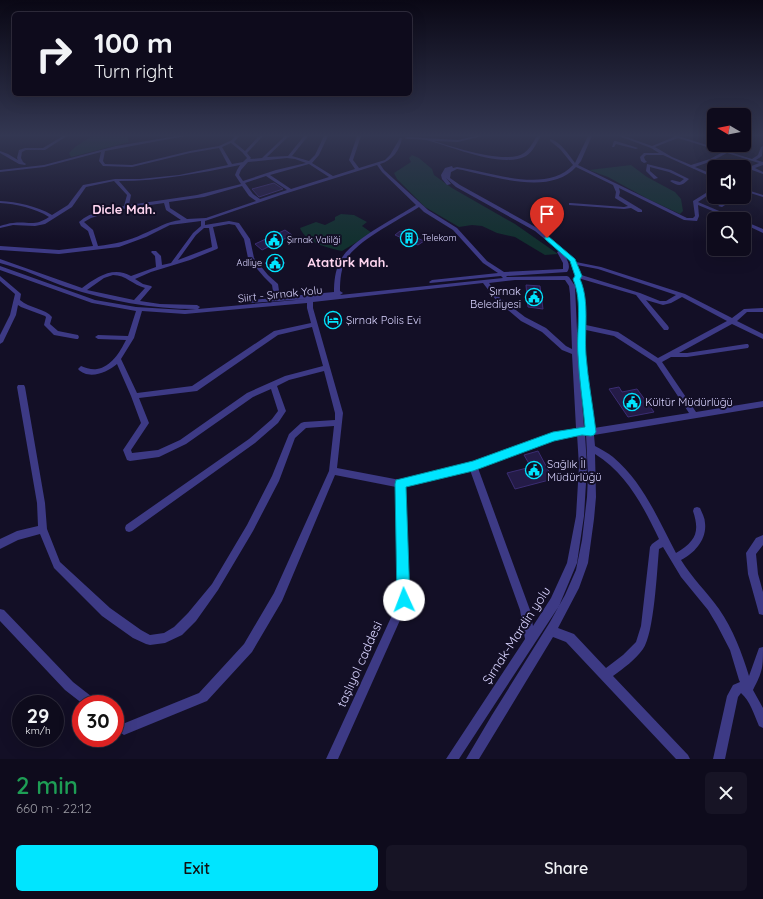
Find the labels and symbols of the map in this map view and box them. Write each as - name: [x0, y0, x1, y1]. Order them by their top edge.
- north arrow: [707, 108, 751, 152]
- pin: [530, 197, 564, 238]
- district label: Dicle Mah.: [92, 201, 156, 217]
- building icon: Telekom: [399, 228, 419, 248]
- public building icon: Şırnak Valilği: [264, 230, 284, 250]
- place label: Telekom: [422, 232, 457, 243]
- place label: Şırnak Valilği: [287, 234, 340, 245]
- public building icon: Adliye: [265, 253, 285, 273]
- district label: Atatürk Mah.: [307, 254, 389, 270]
- place label: Adliye: [237, 257, 262, 268]
- street label: Siirt - Şırnak Yolu: [237, 283, 323, 305]
- place label: Şırnak Belediyesi: [470, 284, 521, 311]
- public building icon: Şırnak Belediyesi: [524, 287, 544, 307]
- hotel icon: Şırnak Polis Evi: [323, 310, 343, 330]
- place label: Şırnak Polis Evi: [346, 313, 421, 327]
- public building icon: Kültür Müdürlüğü: [622, 392, 642, 412]
- place label: Kültür Müdürlüğü: [645, 395, 733, 409]
- place label: Sağlık İl Müdürlüğü: [547, 457, 602, 484]
- public building icon: Sağlık İl Müdürlüğü: [524, 460, 544, 480]
- position arrow: [383, 579, 425, 621]
- street label: Şırnak-Mardin yolu: [478, 583, 554, 687]
- street label: taşlıyol caddesi: [333, 619, 385, 709]
- speed limit sign: 30: [72, 695, 124, 747]

